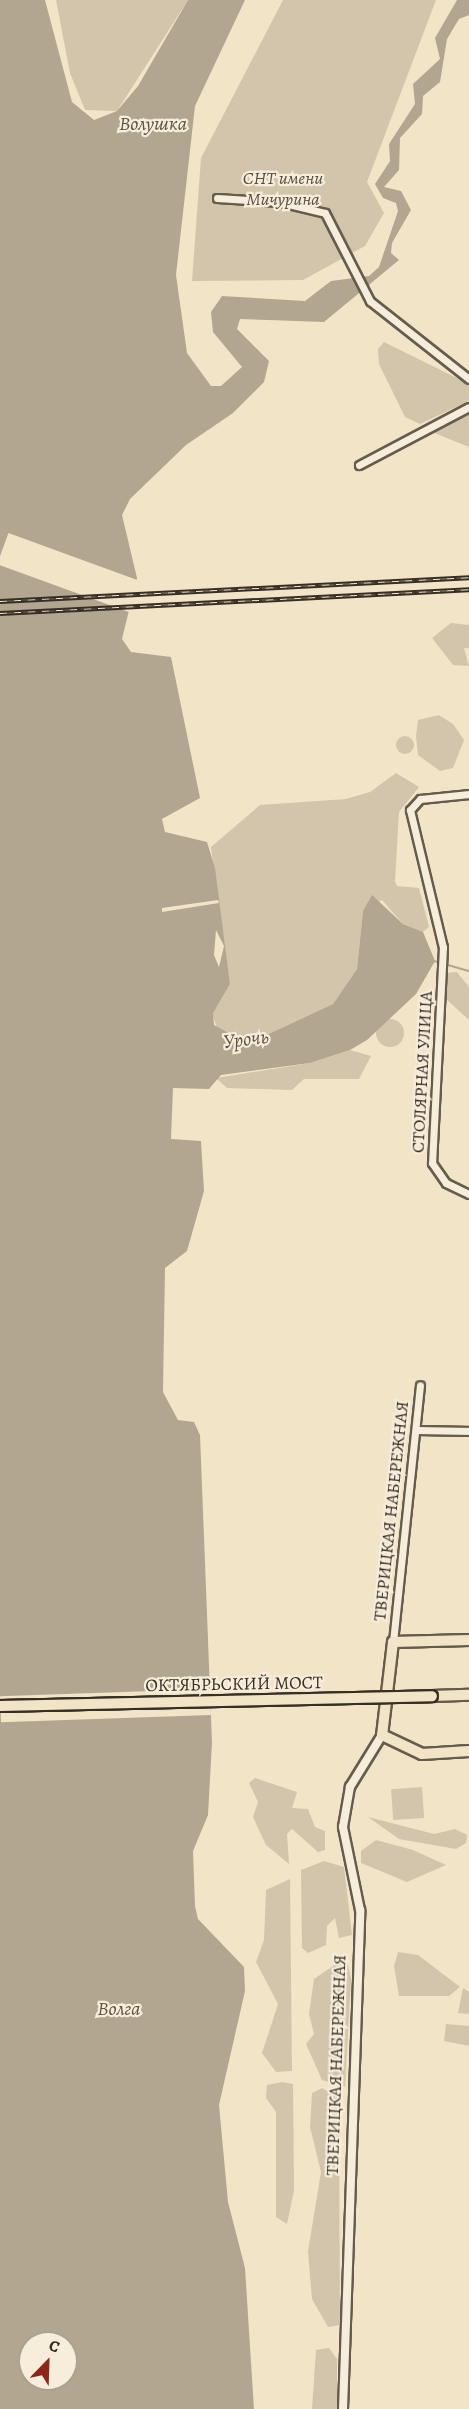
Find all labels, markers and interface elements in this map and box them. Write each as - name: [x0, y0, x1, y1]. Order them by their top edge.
- water label: Волушка: [119, 111, 187, 135]
- park label: СНТ имени Мичурина: [243, 168, 323, 210]
- street label: СТОЛЯРНАЯ УЛИЦА: [407, 990, 437, 1154]
- water label: Урочь: [222, 1024, 270, 1054]
- street label: ТВЕРИЦКАЯ НАБЕРЕЖНАЯ: [369, 1400, 413, 1622]
- street label: ОКТЯБРЬСКИЙ МОСТ: [145, 1672, 323, 1696]
- street label: ТВЕРИЦКАЯ НАБЕРЕЖНАЯ: [321, 1954, 351, 2176]
- water label: Волга: [97, 1996, 141, 2020]
- north arrow: [18, 2331, 78, 2391]
- text: С: [45, 2334, 63, 2358]

